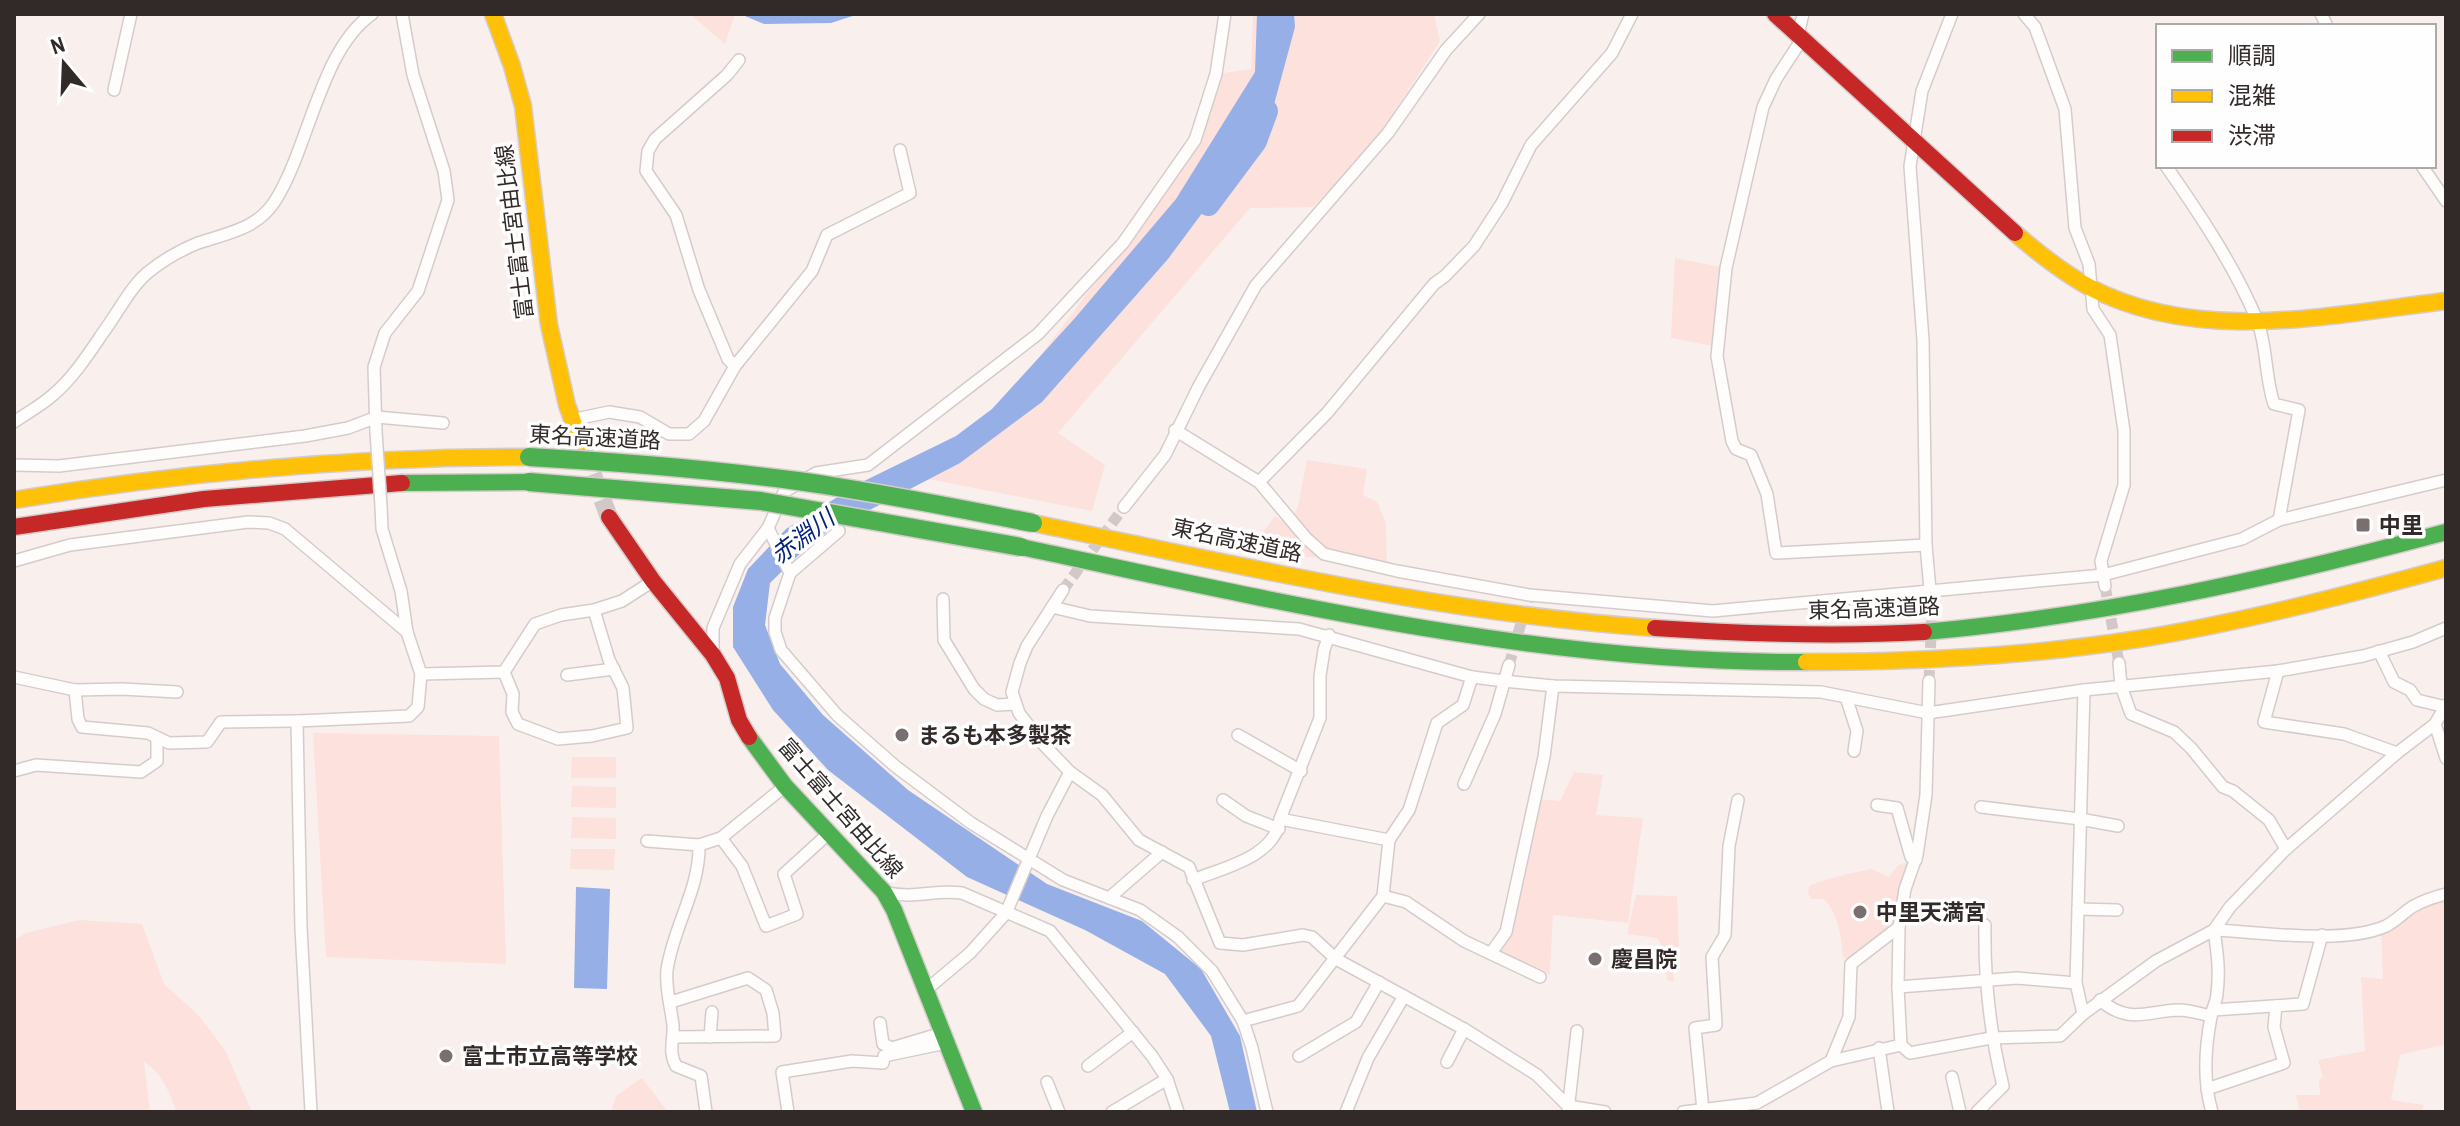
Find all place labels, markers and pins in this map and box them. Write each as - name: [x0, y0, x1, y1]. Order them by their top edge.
- place label: 中里: [2379, 510, 2423, 540]
- marker: 中里: [2354, 516, 2372, 534]
- place label: まるも本多製茶: [918, 720, 1072, 750]
- marker: まるも本多製茶: [893, 726, 911, 744]
- place label: 中里天満宮: [1876, 897, 1986, 927]
- marker: 中里天満宮: [1851, 903, 1869, 921]
- place label: 慶昌院: [1611, 944, 1677, 974]
- marker: 慶昌院: [1586, 950, 1604, 968]
- place label: 富士市立高等学校: [462, 1041, 638, 1071]
- marker: 富士市立高等学校: [437, 1047, 455, 1065]

